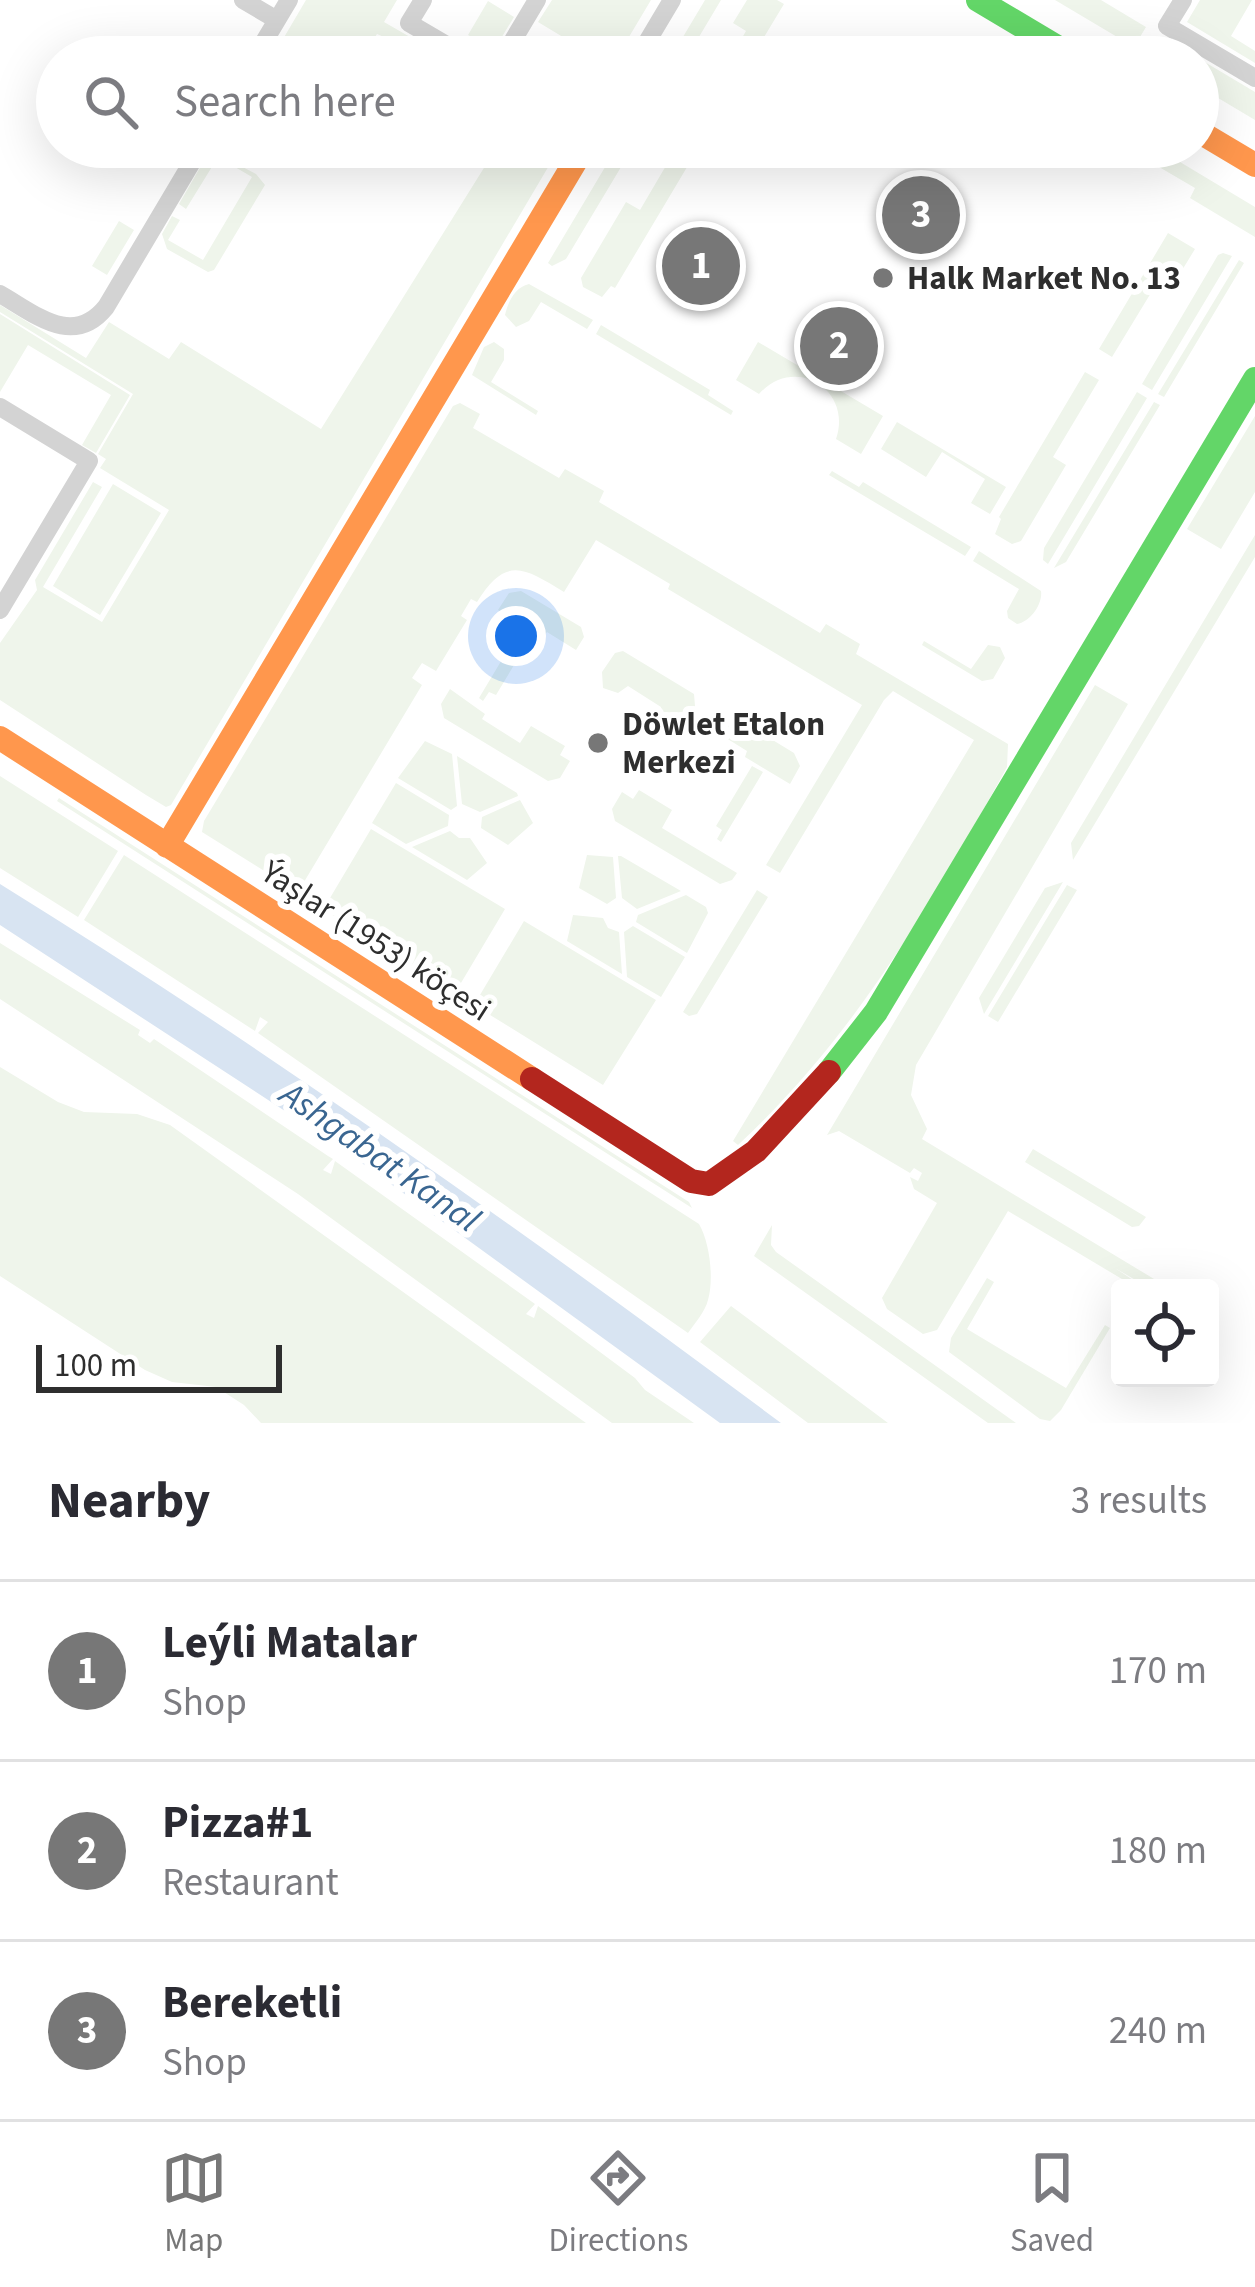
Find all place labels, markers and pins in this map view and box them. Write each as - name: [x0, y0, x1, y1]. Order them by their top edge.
- pin: 3: [882, 170, 960, 260]
- pin: 1: [662, 221, 740, 311]
- place label: Halk Market No. 13: [907, 255, 1181, 302]
- marker: Halk Market No. 13: [870, 265, 896, 291]
- pin: 2: [800, 301, 878, 391]
- place label: Döwlet Etalon Merkezi: [622, 701, 825, 786]
- marker: Döwlet Etalon Merkezi: [585, 730, 611, 756]

